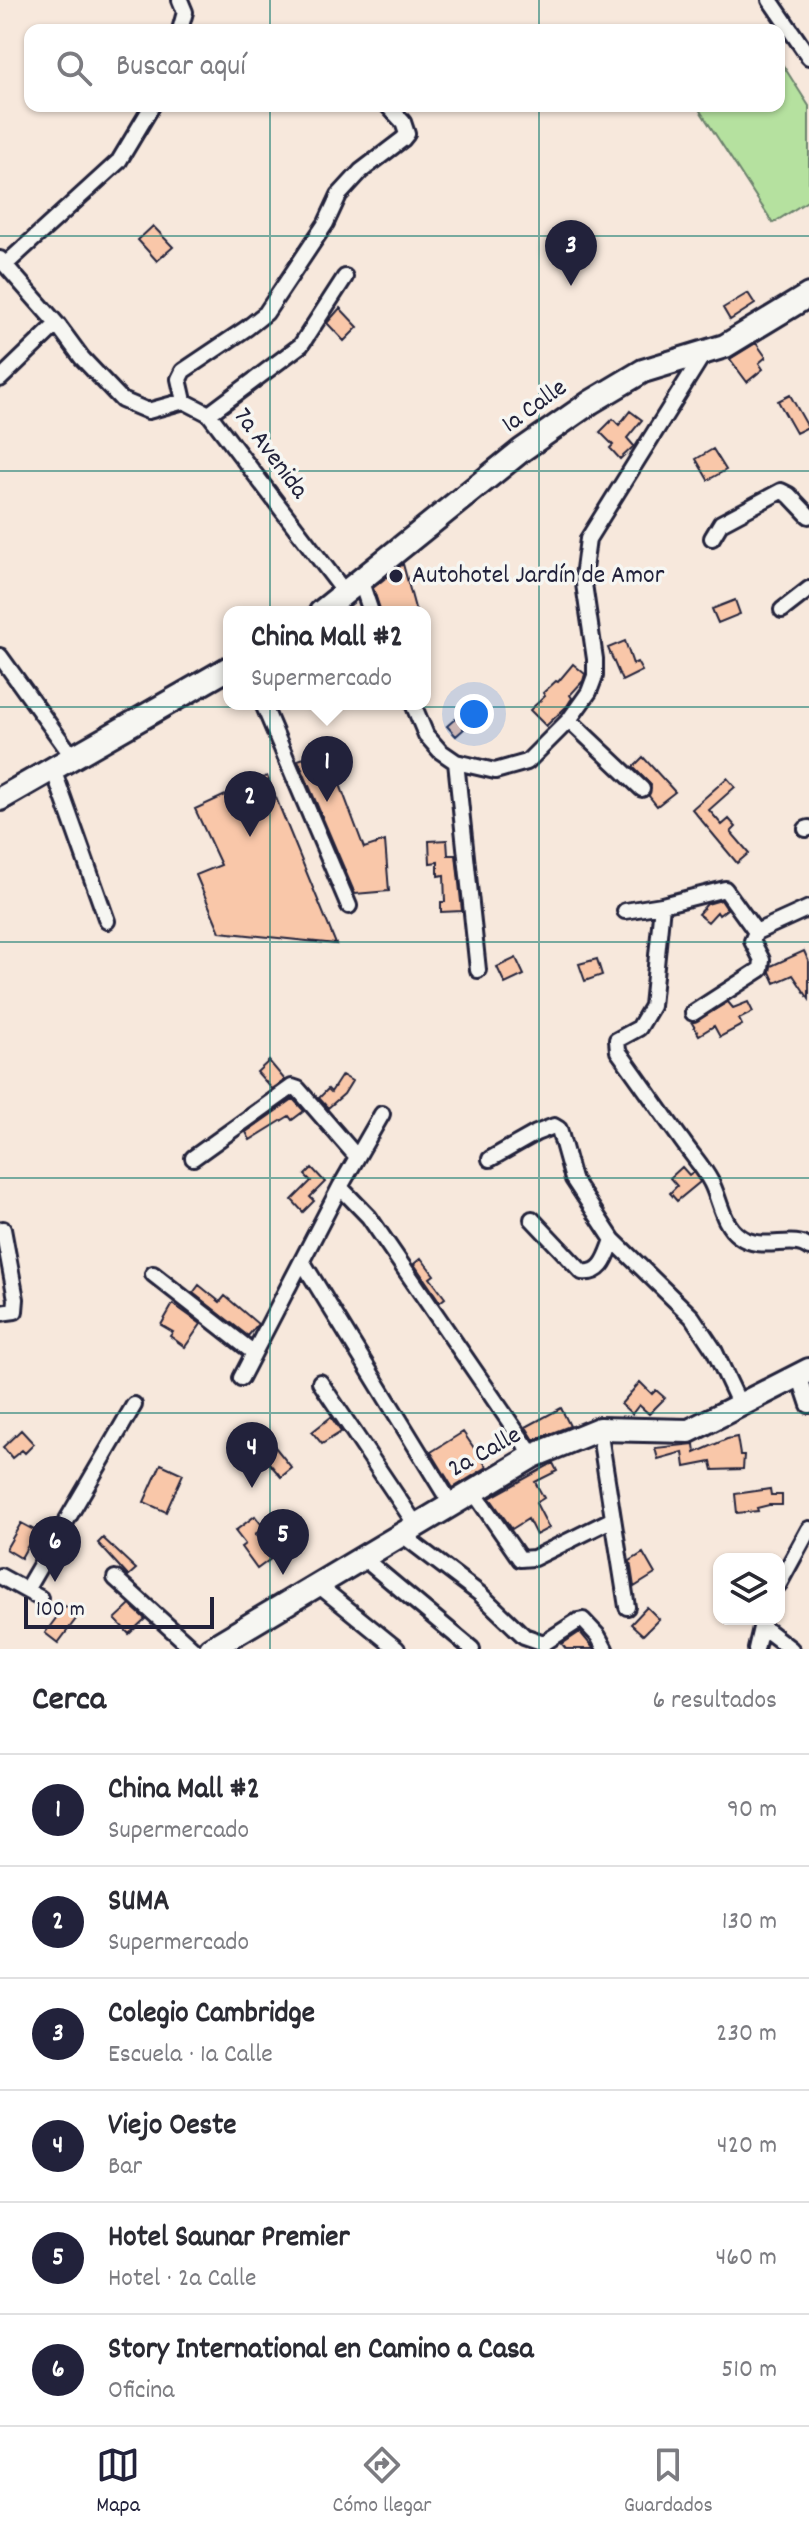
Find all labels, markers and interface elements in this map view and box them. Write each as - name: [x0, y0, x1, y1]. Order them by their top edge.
- search box: [24, 24, 785, 112]
- icon: search: [52, 46, 96, 90]
- text: Buscar aquí: [116, 47, 246, 90]
- pin: 3: [545, 220, 597, 286]
- street label: 1a Calle: [495, 371, 575, 443]
- street label: 7a Avenida: [223, 401, 317, 508]
- place label: Autohotel Jardín de Amor: [412, 558, 665, 595]
- marker: Autohotel Jardín de Amor: [387, 567, 405, 585]
- popup: [223, 606, 431, 710]
- text: China Mall #2: [251, 618, 403, 661]
- text: Supermercado: [251, 661, 392, 698]
- your location: [454, 694, 494, 734]
- pin: 1: [301, 736, 353, 802]
- pin: 2: [224, 771, 276, 837]
- street label: 2a Calle: [442, 1418, 528, 1488]
- pin: 4: [226, 1422, 278, 1488]
- pin: 5: [257, 1509, 309, 1575]
- pin: 6: [29, 1516, 81, 1582]
- map controls: [713, 1553, 785, 1625]
- button: layers: [713, 1553, 785, 1625]
- scale bar: [24, 1593, 214, 1629]
- text: 100 m: [36, 1595, 85, 1626]
- text: Cerca: [32, 1677, 106, 1726]
- text: 6 resultados: [652, 1683, 777, 1720]
- text: China Mall #2: [108, 1770, 260, 1813]
- text: 1: [55, 1792, 61, 1829]
- text: 90 m: [727, 1792, 777, 1829]
- text: Supermercado: [108, 1813, 249, 1850]
- text: SUMA: [108, 1882, 170, 1925]
- text: 2: [52, 1904, 64, 1941]
- text: 130 m: [722, 1904, 777, 1941]
- text: Supermercado: [108, 1925, 249, 1962]
- text: Colegio Cambridge: [108, 1994, 315, 2037]
- text: 3: [52, 2016, 64, 2053]
- text: 230 m: [716, 2016, 777, 2053]
- text: Escuela · 1a Calle: [108, 2037, 273, 2074]
- text: Viejo Oeste: [108, 2106, 237, 2149]
- text: 4: [53, 2128, 63, 2165]
- text: 420 m: [717, 2128, 777, 2165]
- text: Bar: [108, 2149, 142, 2186]
- text: Hotel Saunar Premier: [108, 2218, 350, 2261]
- text: 5: [52, 2240, 64, 2277]
- text: 460 m: [715, 2240, 777, 2277]
- text: Hotel · 2a Calle: [108, 2261, 256, 2298]
- text: Story International en Camino a Casa: [108, 2330, 534, 2373]
- text: 6: [52, 2352, 64, 2389]
- text: 510 m: [721, 2352, 777, 2389]
- text: Oficina: [108, 2373, 174, 2410]
- tab: Mapa: [96, 2443, 140, 2522]
- tab: Cómo llegar: [333, 2443, 431, 2522]
- tab: Guardados: [624, 2443, 713, 2522]

